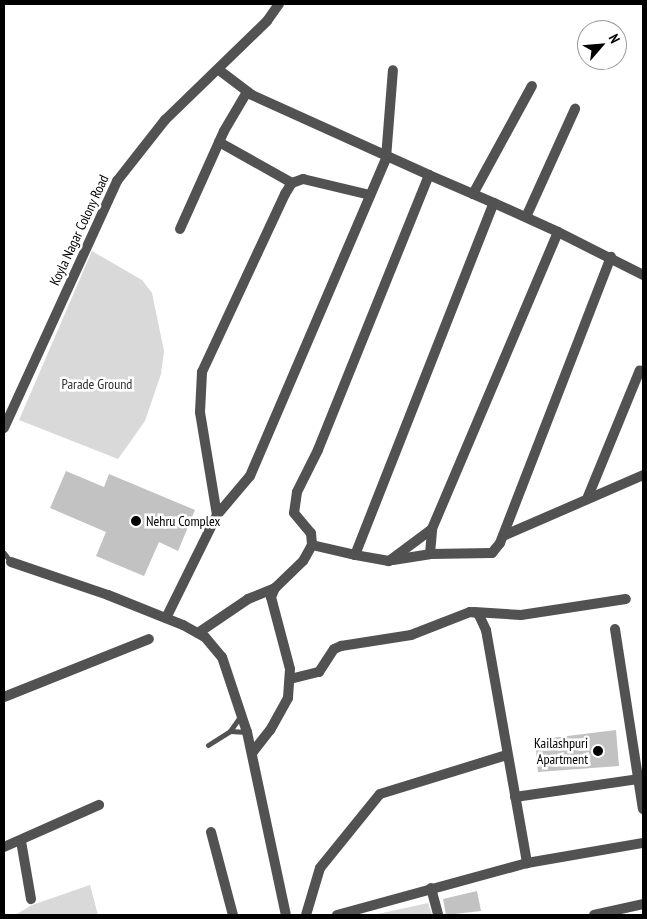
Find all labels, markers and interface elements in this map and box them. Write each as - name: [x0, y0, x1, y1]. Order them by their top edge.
- north arrow: [577, 20, 627, 70]
- text: N: [605, 31, 624, 46]
- street label: Koyla Nagar Colony Road: [46, 172, 112, 288]
- park label: Parade Ground: [62, 376, 132, 392]
- place label: Nehru Complex: [146, 513, 220, 529]
- marker: Nehru Complex: [130, 515, 142, 527]
- place label: Kailashpuri Apartment: [534, 735, 588, 768]
- marker: Kailashpuri Apartment: [592, 745, 604, 757]

